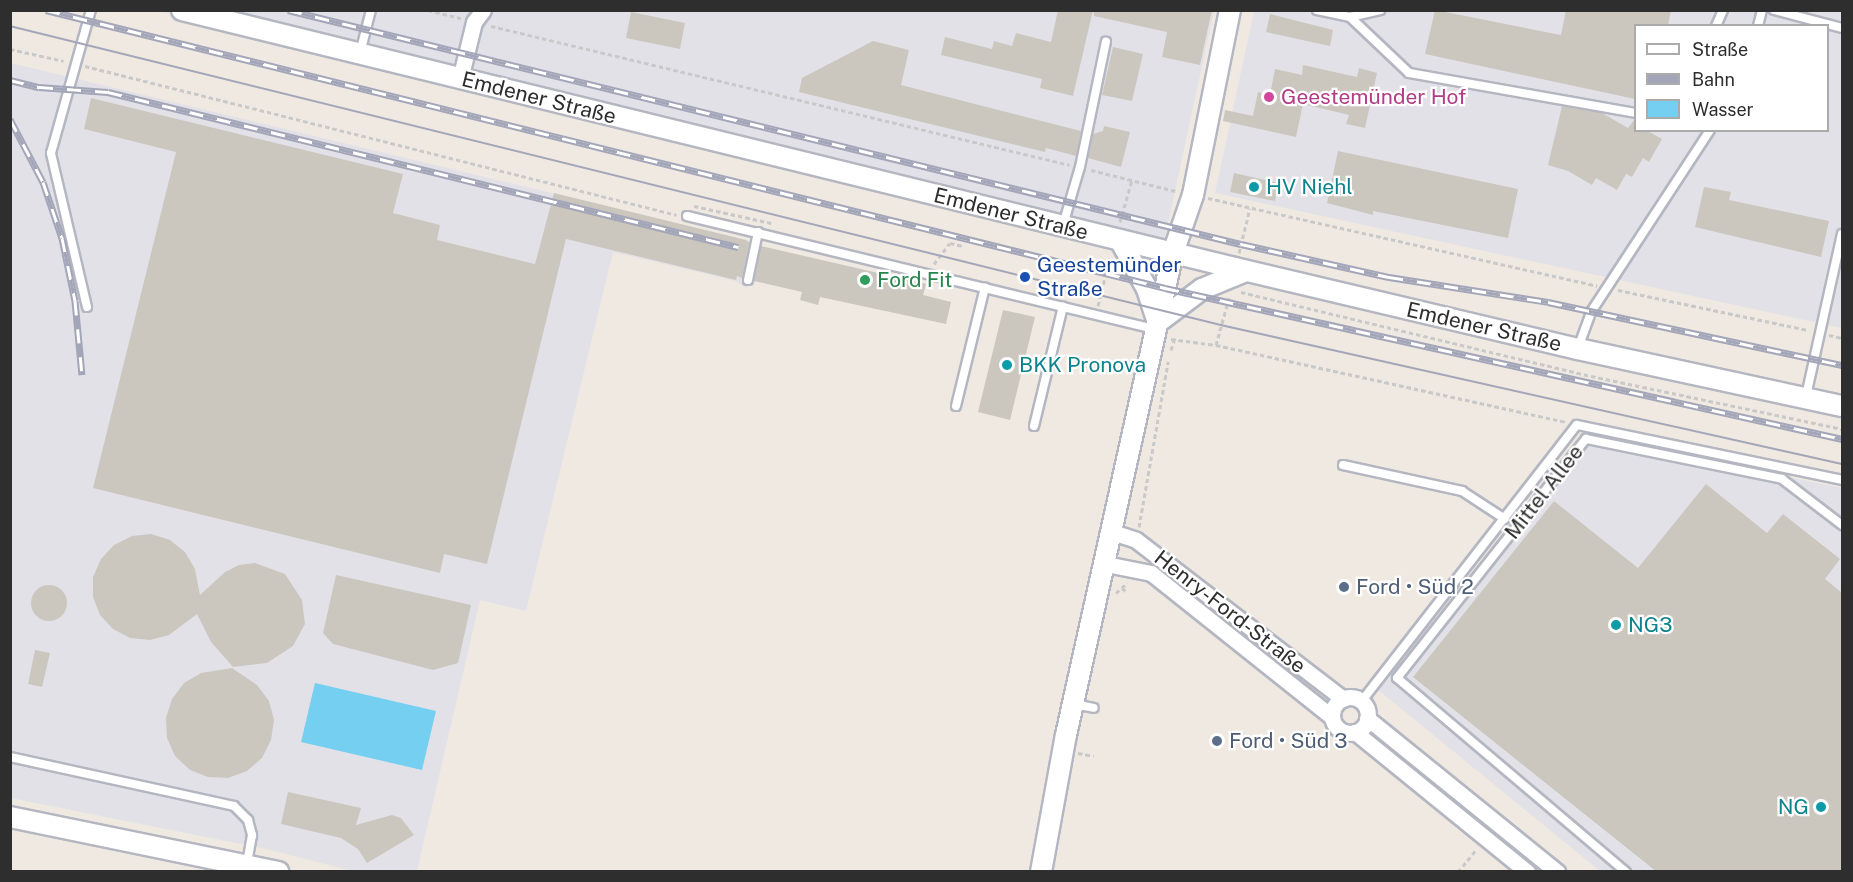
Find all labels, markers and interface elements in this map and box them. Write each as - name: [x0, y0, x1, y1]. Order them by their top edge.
- legend: [1634, 24, 1829, 132]
- text: Straße: [1692, 39, 1748, 60]
- street label: Emdener Straße: [459, 67, 619, 129]
- text: Bahn: [1692, 69, 1735, 90]
- place label: Geestemünder Hof: [1281, 84, 1466, 110]
- marker: Geestemünder Hof: [1262, 90, 1276, 104]
- text: Wasser: [1692, 99, 1754, 120]
- place label: HV Niehl: [1266, 174, 1353, 200]
- marker: HV Niehl: [1247, 180, 1261, 194]
- street label: Emdener Straße: [931, 183, 1091, 245]
- place label: Geestemünder Straße: [1037, 252, 1182, 302]
- place label: Ford Fit: [877, 267, 953, 293]
- marker: Geestemünder Straße: [1018, 270, 1032, 284]
- marker: Ford Fit: [858, 273, 872, 287]
- street label: Emdener Straße: [1404, 297, 1564, 357]
- place label: BKK Pronova: [1019, 352, 1146, 378]
- marker: BKK Pronova: [1000, 358, 1014, 372]
- street label: Mittel Allee: [1499, 440, 1589, 544]
- street label: Henry-Ford-Straße: [1149, 545, 1311, 679]
- place label: Ford • Süd 2: [1356, 574, 1474, 600]
- marker: Ford • Süd 2: [1337, 580, 1351, 594]
- place label: NG3: [1628, 612, 1672, 638]
- marker: NG3: [1609, 618, 1623, 632]
- place label: Ford • Süd 3: [1229, 728, 1348, 754]
- marker: Ford • Süd 3: [1210, 734, 1224, 748]
- place label: NG: [1778, 794, 1809, 820]
- marker: NG: [1814, 800, 1828, 814]

